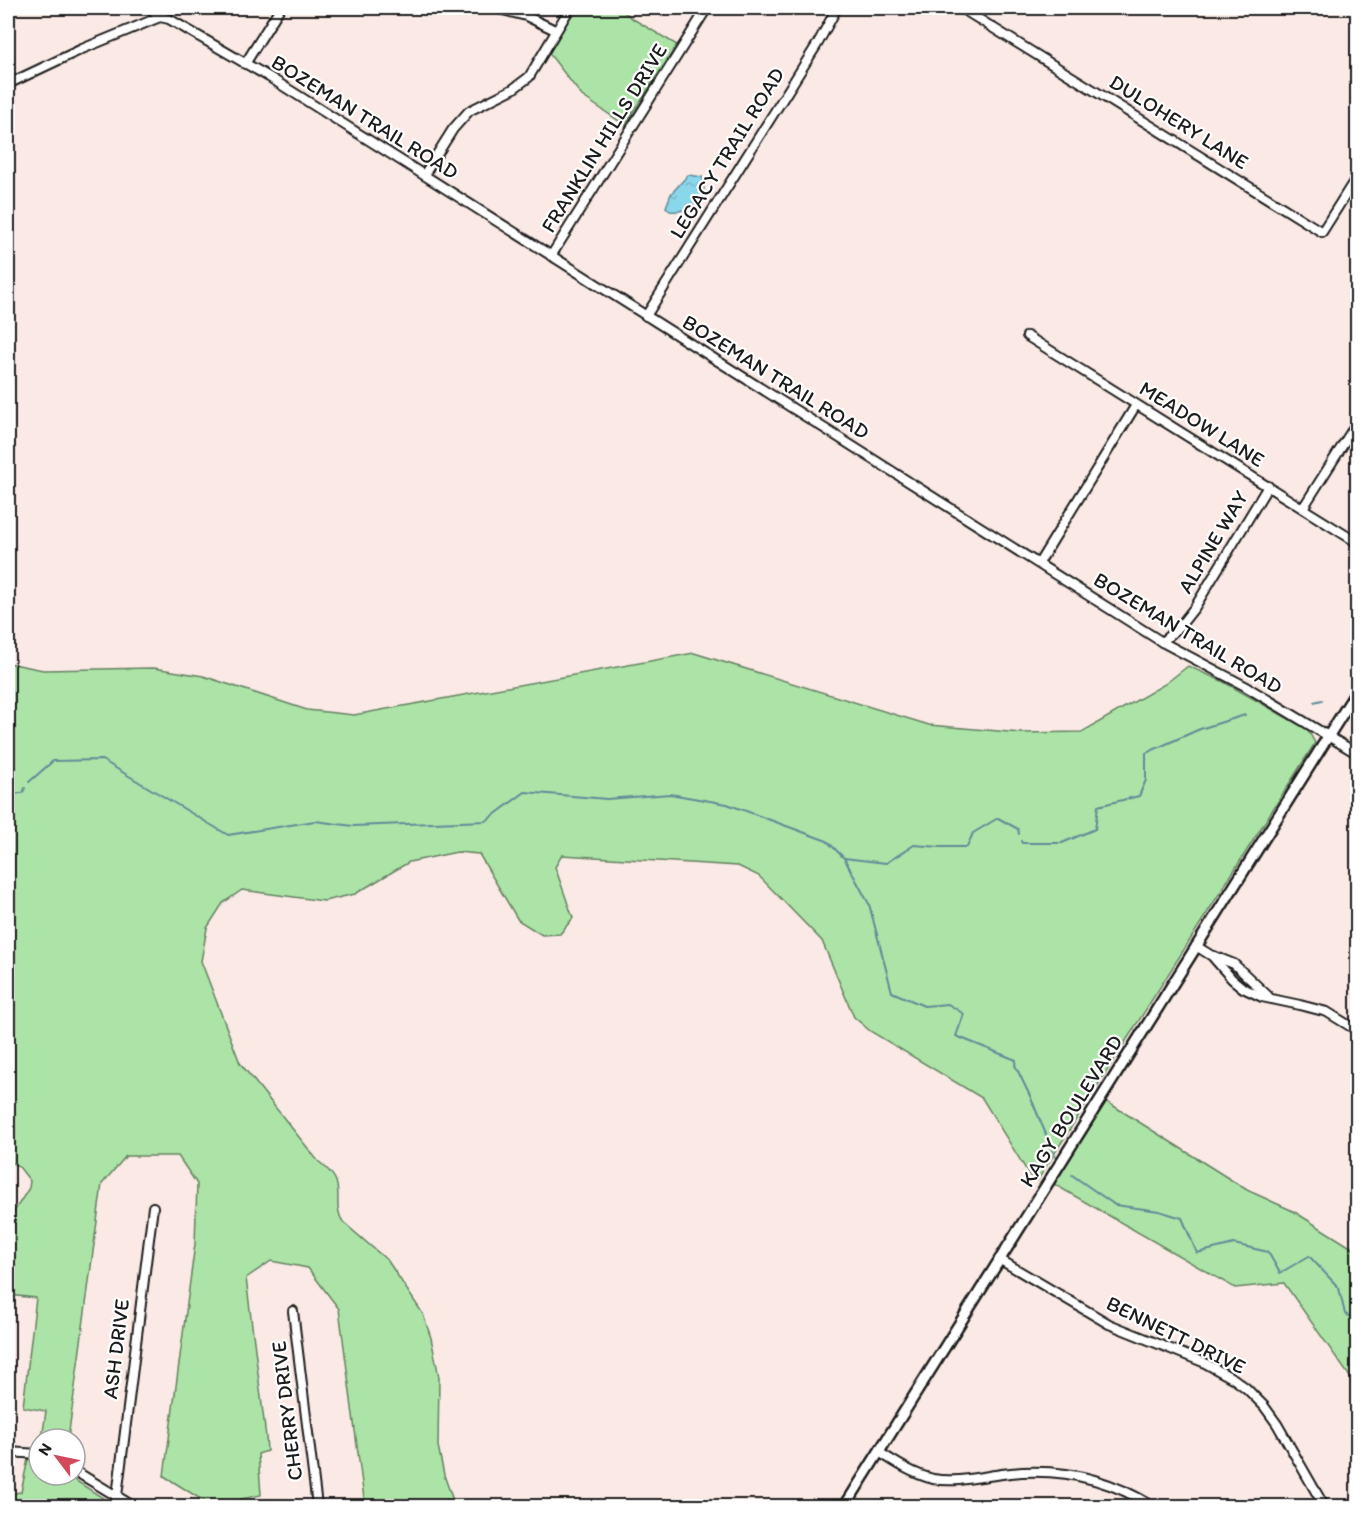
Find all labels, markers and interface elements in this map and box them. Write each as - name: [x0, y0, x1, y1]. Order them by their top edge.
- street label: FRANKLIN HILLS DRIVE: [535, 38, 672, 237]
- street label: BOZEMAN TRAIL ROAD: [267, 49, 463, 184]
- street label: LEGACY TRAIL ROAD: [664, 62, 789, 243]
- street label: DULOHERY LANE: [1105, 69, 1254, 174]
- street label: BOZEMAN TRAIL ROAD: [678, 309, 874, 444]
- street label: MEADOW LANE: [1135, 375, 1270, 472]
- street label: ALPINE WAY: [1172, 486, 1253, 598]
- street label: BOZEMAN TRAIL ROAD: [1089, 566, 1287, 699]
- street label: KAGY BOULEVARD: [1014, 1030, 1127, 1191]
- street label: BENNETT DRIVE: [1102, 1290, 1250, 1379]
- street label: ASH DRIVE: [97, 1298, 134, 1400]
- street label: CHERRY DRIVE: [266, 1340, 307, 1482]
- north arrow: [27, 1427, 87, 1487]
- text: N: [34, 1440, 56, 1459]

